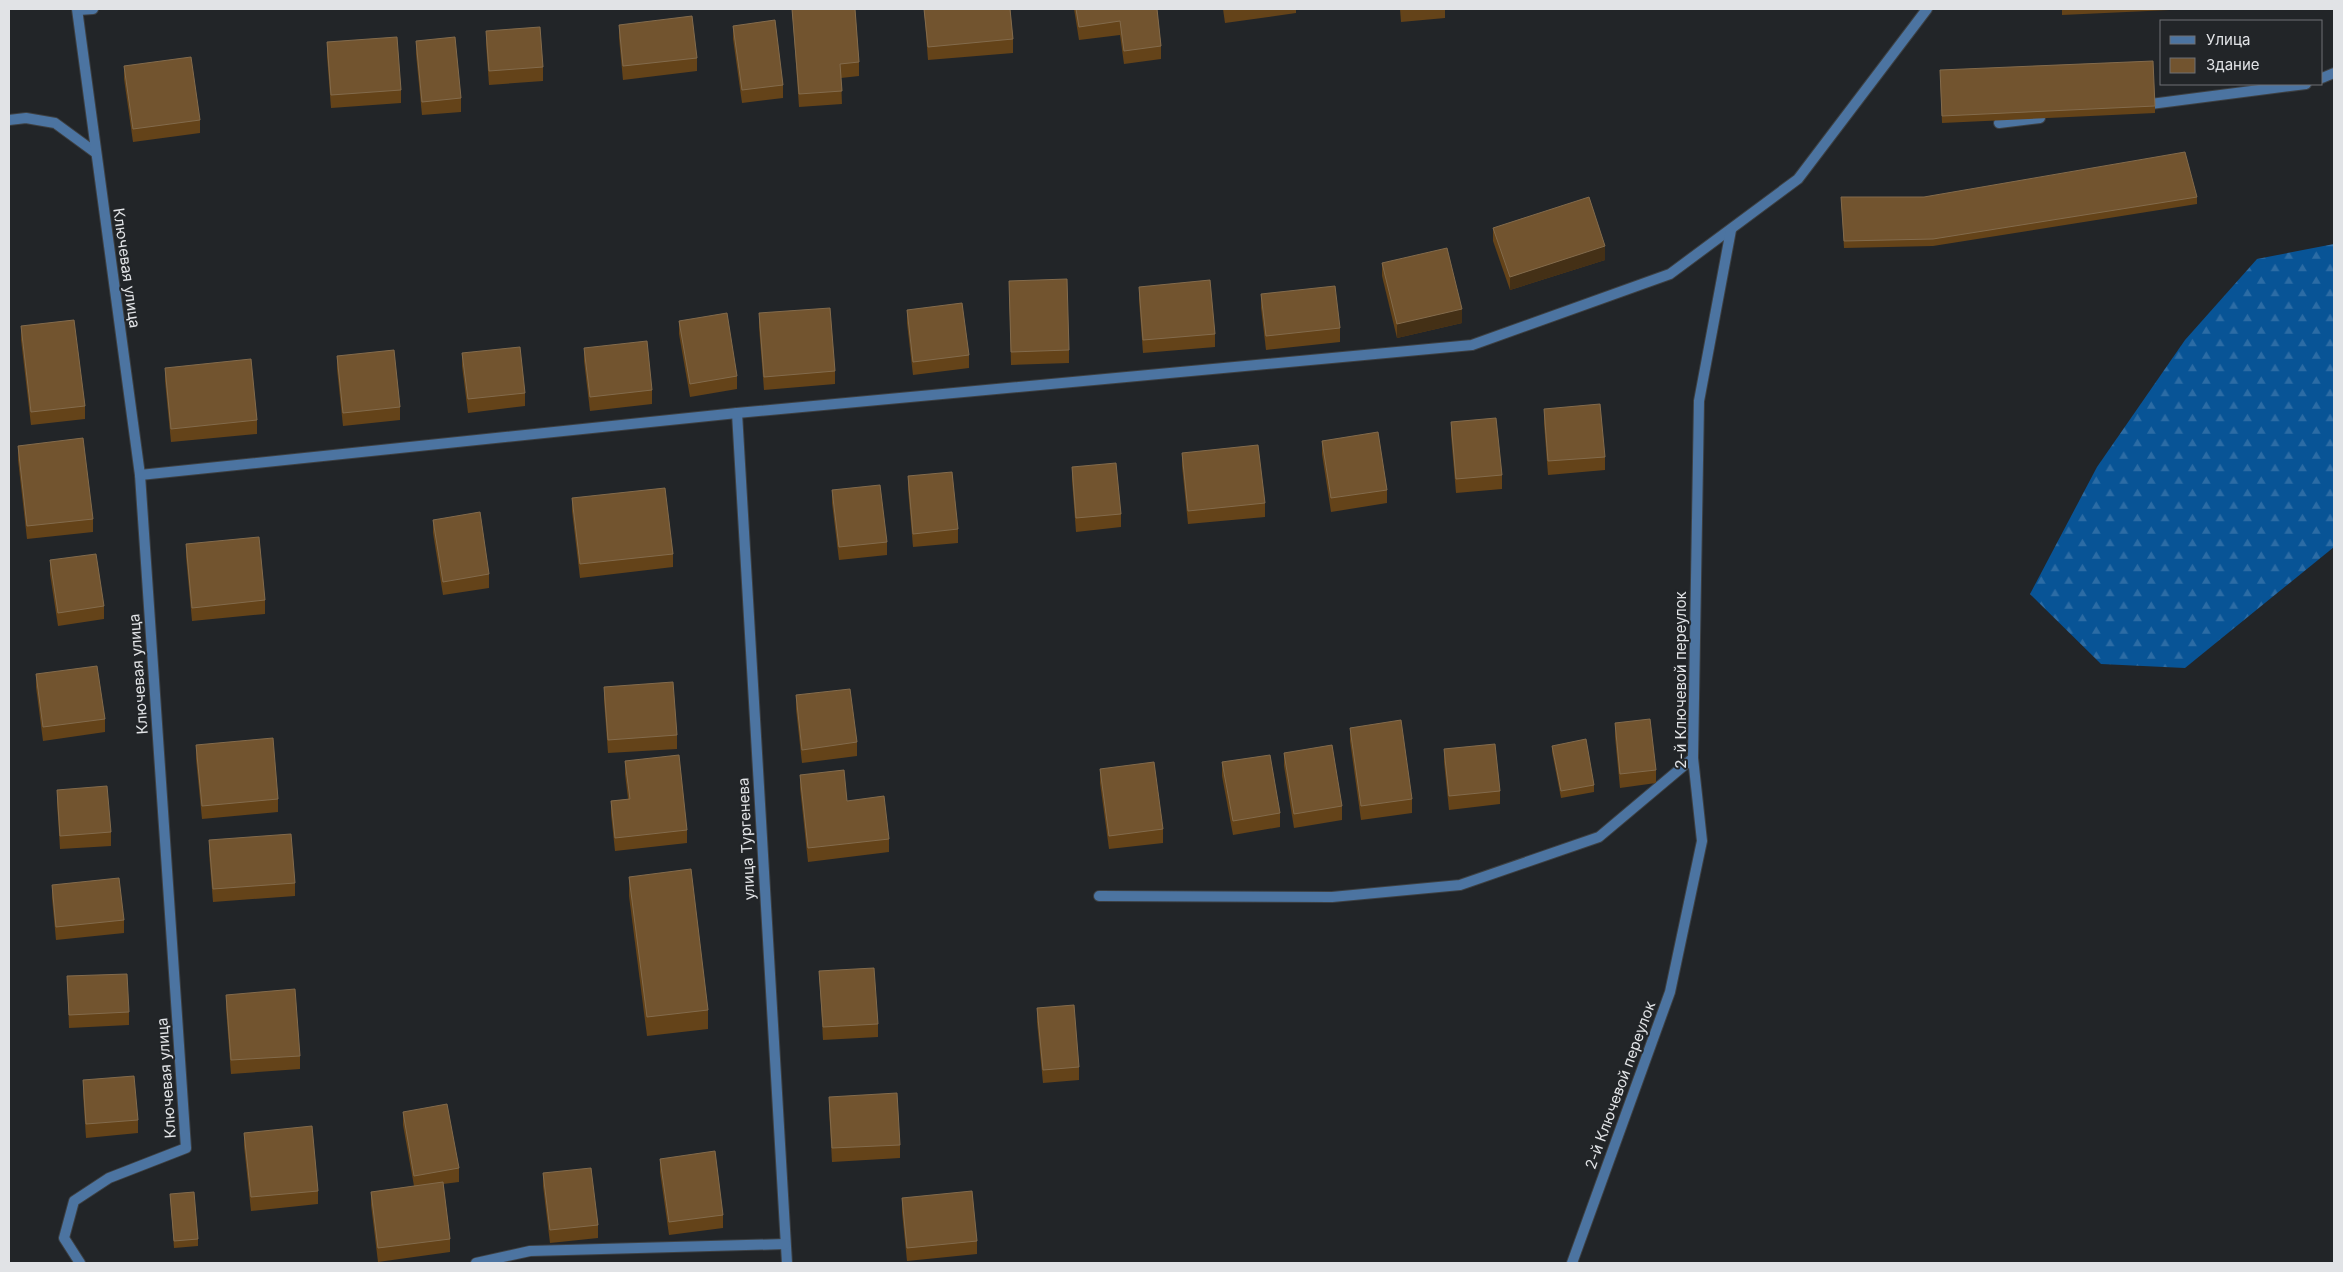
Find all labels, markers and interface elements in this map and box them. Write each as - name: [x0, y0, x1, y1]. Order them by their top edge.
- legend: [2160, 20, 2323, 85]
- text: Улица: [2206, 30, 2250, 49]
- text: Здание: [2206, 55, 2260, 74]
- street label: Ключевая улица: [109, 207, 145, 329]
- street label: 2-й Ключевой переулок: [1671, 591, 1690, 769]
- street label: Ключевая улица: [124, 613, 152, 735]
- street label: улица Тургенева: [733, 777, 759, 901]
- street label: 2-й Ключевой переулок: [1581, 998, 1659, 1172]
- street label: Ключевая улица: [152, 1017, 180, 1139]

